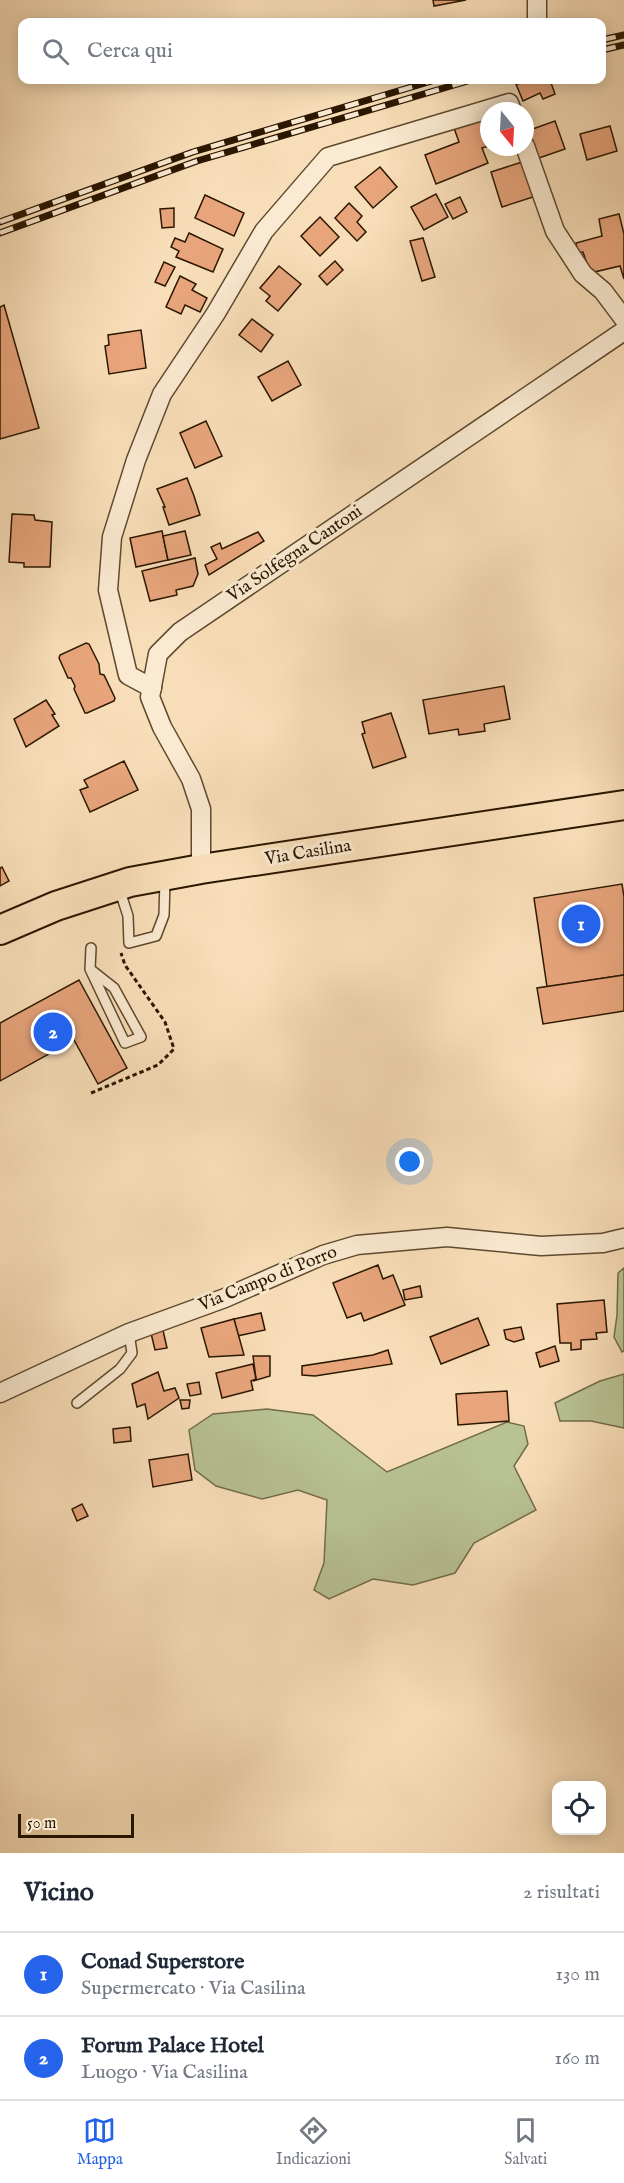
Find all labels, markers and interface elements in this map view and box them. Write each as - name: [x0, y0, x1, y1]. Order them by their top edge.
- search box: [18, 18, 606, 84]
- icon: search: [39, 35, 72, 68]
- text: Cerca qui: [87, 37, 173, 65]
- north arrow: [480, 102, 534, 156]
- street label: Via Solfegna Cantoni: [222, 500, 367, 608]
- street label: Via Casilina: [262, 835, 353, 871]
- pin: 1: [562, 902, 600, 946]
- pin: 2: [34, 1010, 72, 1054]
- your location: [395, 1147, 424, 1176]
- street label: Via Campo di Porro: [195, 1241, 341, 1318]
- map controls: [552, 1781, 606, 1835]
- button: locate: [552, 1781, 606, 1835]
- scale bar: [18, 1811, 134, 1838]
- text: 50 m: [27, 1814, 56, 1834]
- text: Vicino: [24, 1876, 94, 1909]
- text: 2 risultati: [523, 1880, 600, 1905]
- text: Conad Superstore: [81, 1948, 244, 1976]
- text: 1: [40, 1962, 47, 1987]
- text: 130 m: [555, 1962, 600, 1987]
- text: Supermercato · Via Casilina: [81, 1976, 306, 2001]
- text: Forum Palace Hotel: [81, 2032, 264, 2060]
- text: 2: [39, 2046, 48, 2071]
- text: 160 m: [554, 2046, 600, 2071]
- text: Luogo · Via Casilina: [81, 2060, 248, 2085]
- tab: Mappa: [77, 2114, 123, 2170]
- tab: Indicazioni: [276, 2114, 351, 2170]
- tab: Salvati: [504, 2114, 547, 2170]

